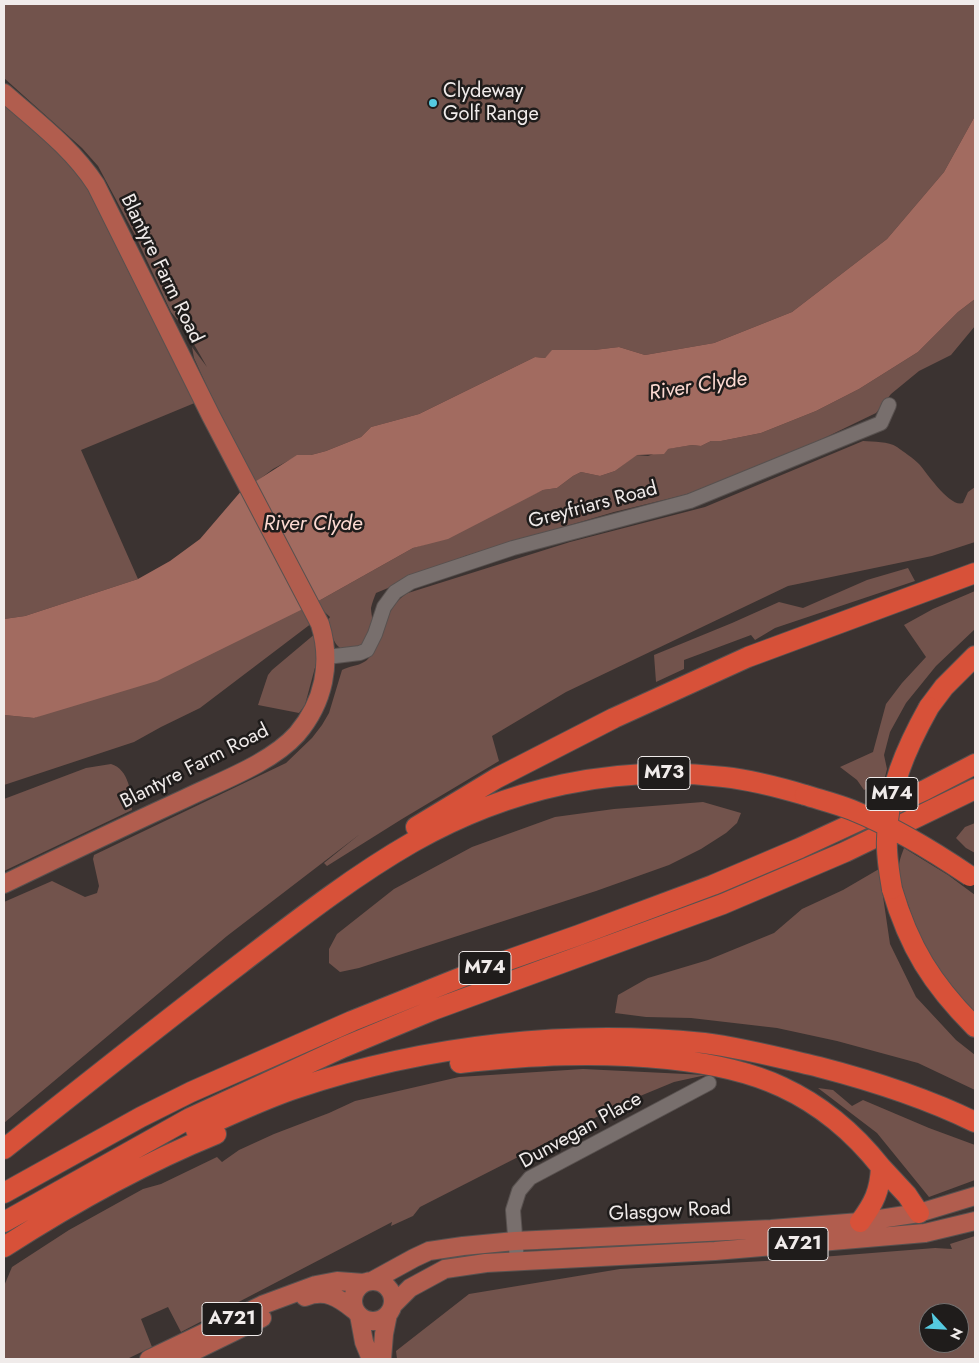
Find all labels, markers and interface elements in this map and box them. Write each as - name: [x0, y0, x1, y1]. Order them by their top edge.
- place label: Clydeway Golf Range: [443, 80, 539, 127]
- marker: Clydeway Golf Range: [427, 97, 439, 109]
- street label: Blantyre Farm Road: [114, 191, 208, 347]
- water label: River Clyde: [647, 367, 749, 407]
- street label: Greyfriars Road: [526, 477, 660, 535]
- water label: River Clyde: [264, 512, 362, 538]
- street label: Blantyre Farm Road: [117, 719, 273, 815]
- road number: M73: [638, 756, 690, 790]
- road number: M74: [866, 778, 918, 811]
- road number: M74: [459, 951, 511, 984]
- street label: Dunvegan Place: [516, 1088, 646, 1174]
- street label: Glasgow Road: [608, 1197, 732, 1227]
- road number: A721: [768, 1228, 828, 1260]
- road number: A721: [202, 1302, 262, 1336]
- north arrow: [919, 1303, 969, 1353]
- text: N: [945, 1325, 968, 1343]

